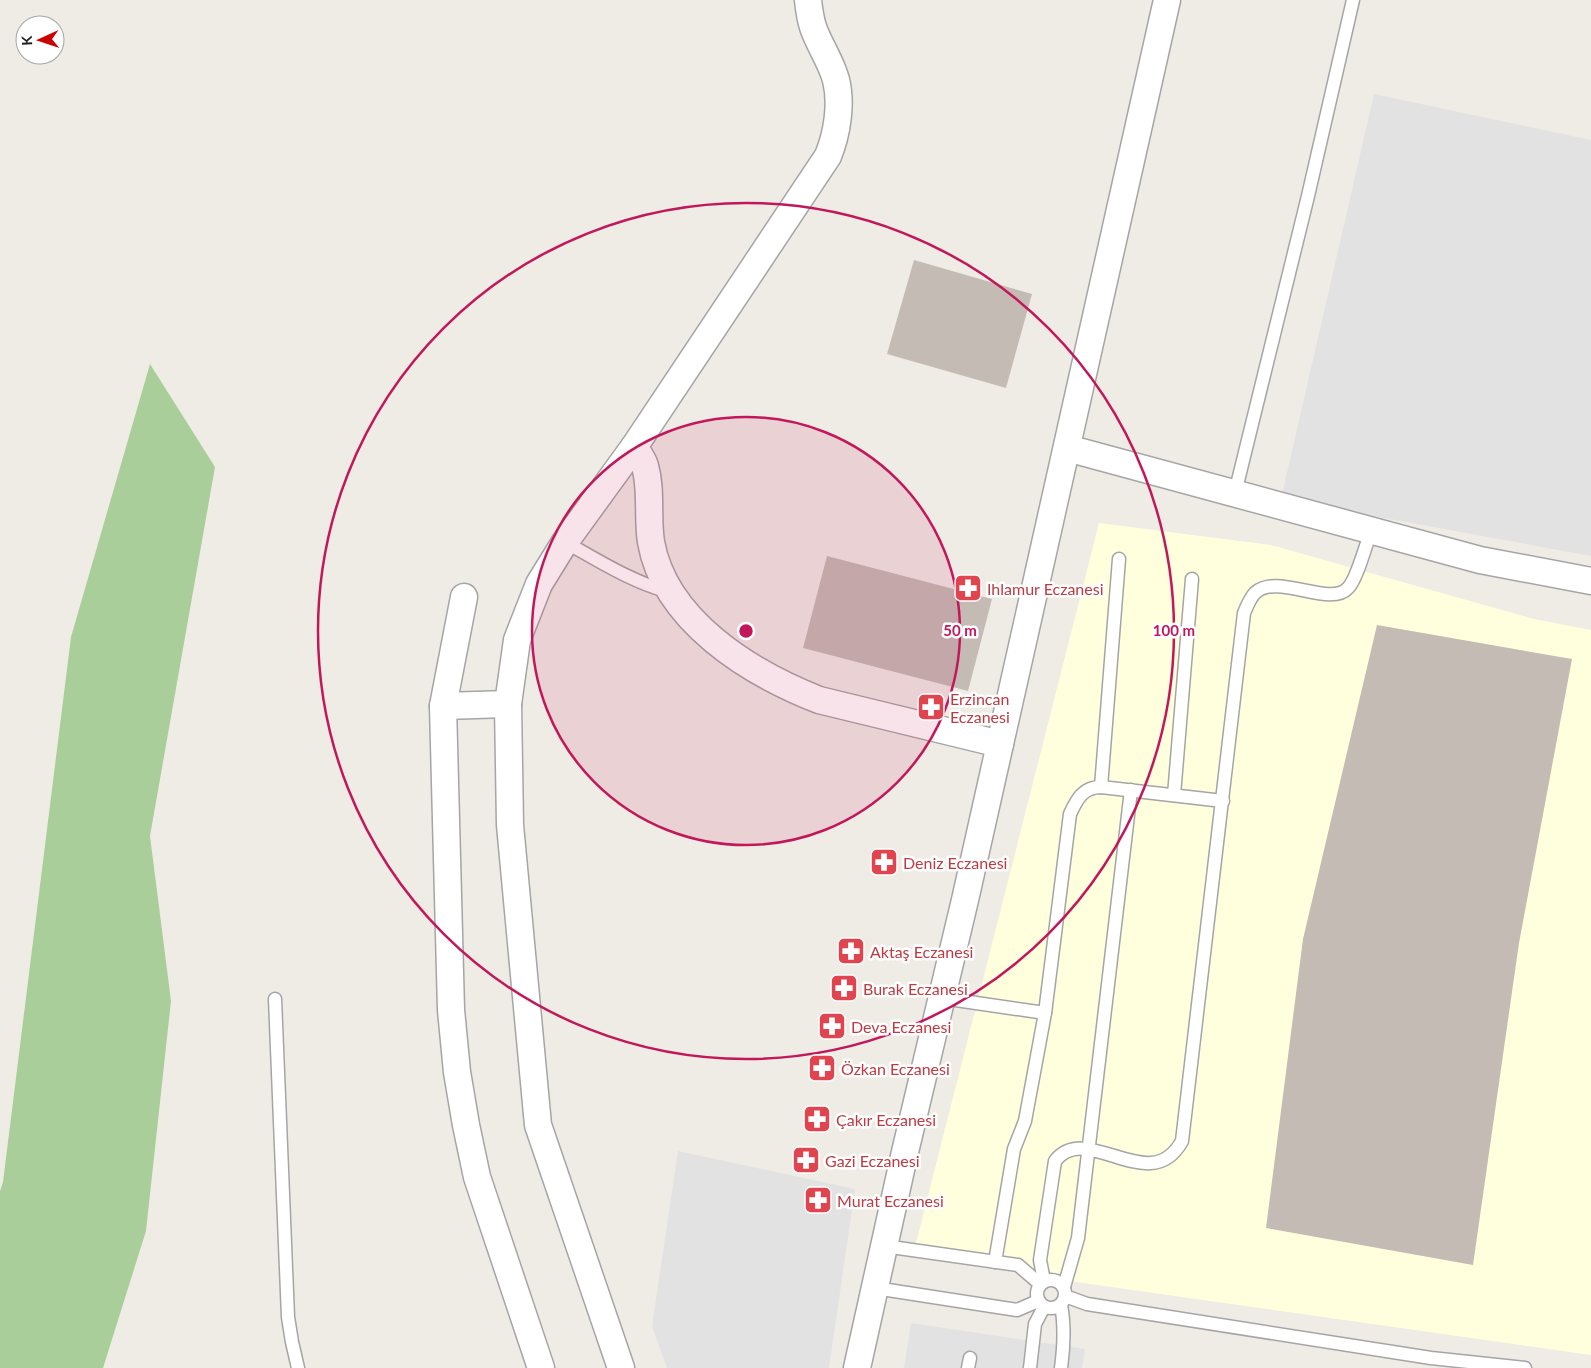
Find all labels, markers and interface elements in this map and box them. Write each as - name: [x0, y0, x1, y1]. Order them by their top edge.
- north arrow: [15, 15, 65, 65]
- text: K: [18, 35, 35, 46]
- pharmacy icon: Ihlamur Eczanesi: [953, 573, 983, 603]
- place label: Ihlamur Eczanesi: [987, 579, 1104, 598]
- text: 50 m: [943, 621, 977, 639]
- text: 100 m: [1153, 621, 1195, 639]
- centre of rings: [737, 622, 755, 640]
- place label: Erzincan Eczanesi: [950, 689, 1010, 726]
- pharmacy icon: Erzincan Eczanesi: [916, 692, 946, 722]
- pharmacy icon: Deniz Eczanesi: [869, 847, 899, 877]
- place label: Deniz Eczanesi: [903, 853, 1007, 872]
- pharmacy icon: Aktaş Eczanesi: [836, 936, 866, 966]
- place label: Aktaş Eczanesi: [870, 942, 973, 961]
- pharmacy icon: Burak Eczanesi: [829, 973, 859, 1003]
- place label: Burak Eczanesi: [863, 979, 968, 998]
- pharmacy icon: Deva Eczanesi: [817, 1011, 847, 1041]
- place label: Deva Eczanesi: [851, 1017, 951, 1036]
- pharmacy icon: Özkan Eczanesi: [807, 1053, 837, 1083]
- place label: Özkan Eczanesi: [841, 1059, 950, 1078]
- pharmacy icon: Çakır Eczanesi: [802, 1104, 832, 1134]
- place label: Çakır Eczanesi: [836, 1110, 936, 1129]
- pharmacy icon: Gazi Eczanesi: [791, 1145, 821, 1175]
- place label: Gazi Eczanesi: [825, 1151, 920, 1170]
- pharmacy icon: Murat Eczanesi: [803, 1185, 833, 1215]
- place label: Murat Eczanesi: [837, 1191, 944, 1210]

